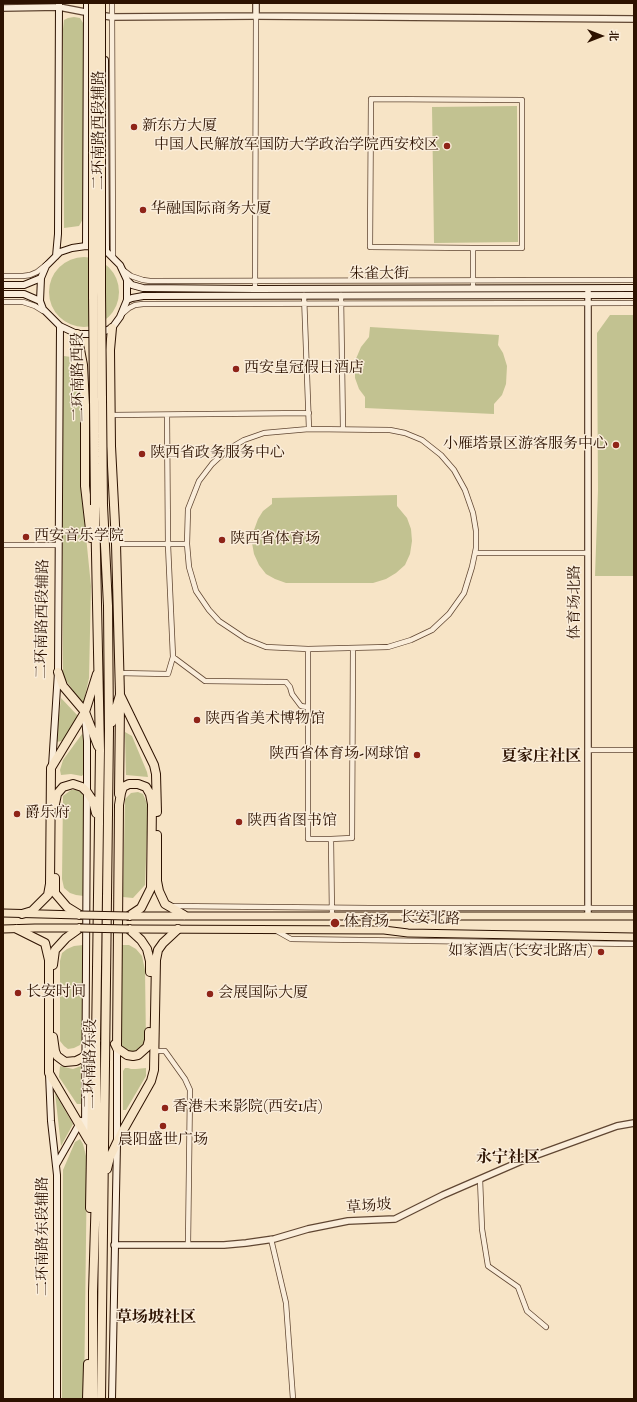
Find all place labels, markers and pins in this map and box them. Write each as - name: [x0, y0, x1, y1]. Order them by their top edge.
- place label: 新东方大厦: [142, 118, 217, 136]
- marker: 新东方大厦: [129, 122, 139, 132]
- place label: 中国人民解放军国防大学政治学院西安校区: [154, 137, 439, 155]
- marker: 中国人民解放军国防大学政治学院西安校区: [442, 141, 452, 151]
- place label: 华融国际商务大厦: [151, 201, 271, 219]
- marker: 华融国际商务大厦: [138, 205, 148, 215]
- place label: 西安皇冠假日酒店: [244, 360, 364, 378]
- marker: 西安皇冠假日酒店: [231, 364, 241, 374]
- place label: 小雁塔景区游客服务中心: [443, 436, 608, 454]
- marker: 小雁塔景区游客服务中心: [611, 440, 621, 450]
- place label: 陕西省政务服务中心: [150, 445, 285, 463]
- marker: 陕西省政务服务中心: [137, 449, 147, 459]
- place label: 西安音乐学院: [34, 528, 124, 546]
- place label: 陕西省体育场: [230, 531, 320, 549]
- marker: 西安音乐学院: [21, 532, 31, 542]
- marker: 陕西省体育场: [217, 535, 227, 545]
- place label: 陕西省美术博物馆: [205, 711, 325, 729]
- marker: 陕西省美术博物馆: [192, 715, 202, 725]
- place label: 陕西省体育场-网球馆: [269, 746, 409, 764]
- marker: 陕西省体育场-网球馆: [412, 750, 422, 760]
- place label: 爵乐府: [25, 805, 70, 823]
- marker: 爵乐府: [12, 809, 22, 819]
- place label: 陕西省图书馆: [247, 813, 337, 831]
- marker: 陕西省图书馆: [234, 817, 244, 827]
- place label: 体育场: [344, 914, 389, 932]
- marker: 体育场: [329, 917, 341, 929]
- place label: 如家酒店(长安北路店): [448, 943, 593, 961]
- marker: 如家酒店(长安北路店): [596, 947, 606, 957]
- place label: 长安时间: [26, 984, 86, 1002]
- place label: 会展国际大厦: [218, 985, 308, 1003]
- marker: 长安时间: [13, 988, 23, 998]
- marker: 会展国际大厦: [205, 989, 215, 999]
- place label: 香港未来影院(西安1店): [173, 1099, 323, 1117]
- marker: 香港未来影院(西安1店): [160, 1103, 170, 1113]
- marker: 晨阳盛世广场: [158, 1121, 168, 1131]
- place label: 晨阳盛世广场: [118, 1132, 208, 1150]

